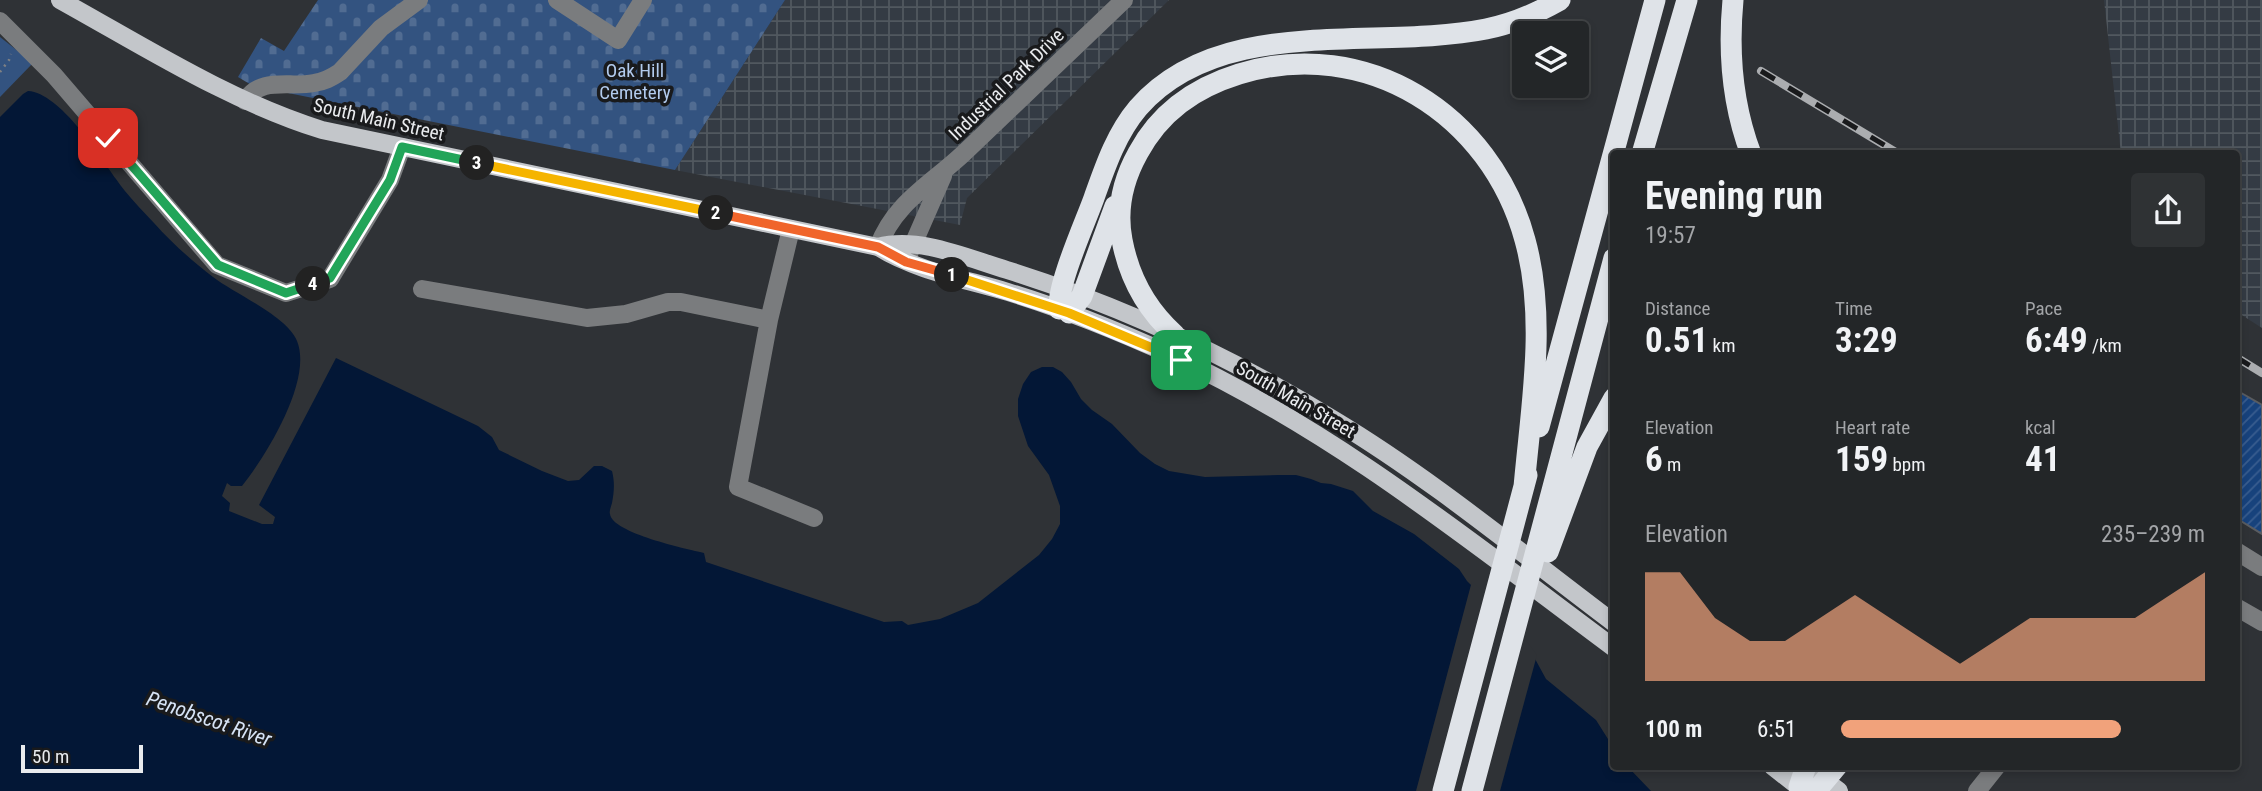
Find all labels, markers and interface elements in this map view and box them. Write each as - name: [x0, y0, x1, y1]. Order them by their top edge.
- map controls: [1512, 21, 1589, 98]
- button: layers: [1512, 21, 1589, 98]
- street label: Industrial Park Drive: [944, 24, 1069, 145]
- park label: Oak Hill Cemetery: [599, 59, 671, 104]
- street label: South Main Street: [311, 93, 447, 146]
- pin: [78, 108, 138, 168]
- icon: check: [89, 119, 127, 157]
- pin: 3: [460, 146, 494, 180]
- text: 3: [472, 151, 481, 174]
- button: share: [2131, 173, 2205, 247]
- text: Evening run: [1645, 174, 1823, 218]
- pin: 2: [698, 196, 734, 230]
- text: 2: [711, 201, 720, 224]
- text: 19:57: [1645, 222, 1696, 249]
- pin: 1: [934, 258, 970, 292]
- text: 1: [947, 263, 956, 286]
- pin: 4: [296, 266, 330, 302]
- text: 4: [308, 272, 317, 295]
- text: Distance: [1645, 297, 1710, 320]
- text: Time: [1835, 297, 1872, 320]
- text: Pace: [2025, 297, 2062, 320]
- text: 0.51: [1645, 320, 1708, 361]
- text: 3:29: [1835, 320, 1898, 361]
- text: 6:49: [2025, 320, 2088, 361]
- pin: [1151, 330, 1211, 390]
- text: km: [1708, 334, 1735, 357]
- text: /km: [2088, 334, 2122, 357]
- icon: arrive: [1162, 341, 1200, 379]
- street label: South Main Street: [1232, 356, 1359, 443]
- text: Elevation: [1645, 416, 1713, 439]
- text: Heart rate: [1835, 416, 1910, 439]
- text: kcal: [2025, 416, 2056, 439]
- text: 6: [1645, 439, 1663, 480]
- text: 159: [1835, 439, 1888, 480]
- text: 41: [2025, 439, 2060, 480]
- text: m: [1663, 453, 1681, 476]
- text: bpm: [1888, 453, 1925, 476]
- text: Elevation: [1645, 521, 1728, 548]
- text: 235–239 m: [2101, 521, 2205, 548]
- water label: Penobscot River: [143, 686, 275, 752]
- text: 100 m: [1645, 716, 1702, 743]
- text: 6:51: [1757, 716, 1796, 743]
- scale bar: [21, 742, 144, 774]
- text: 50 m: [32, 745, 69, 768]

